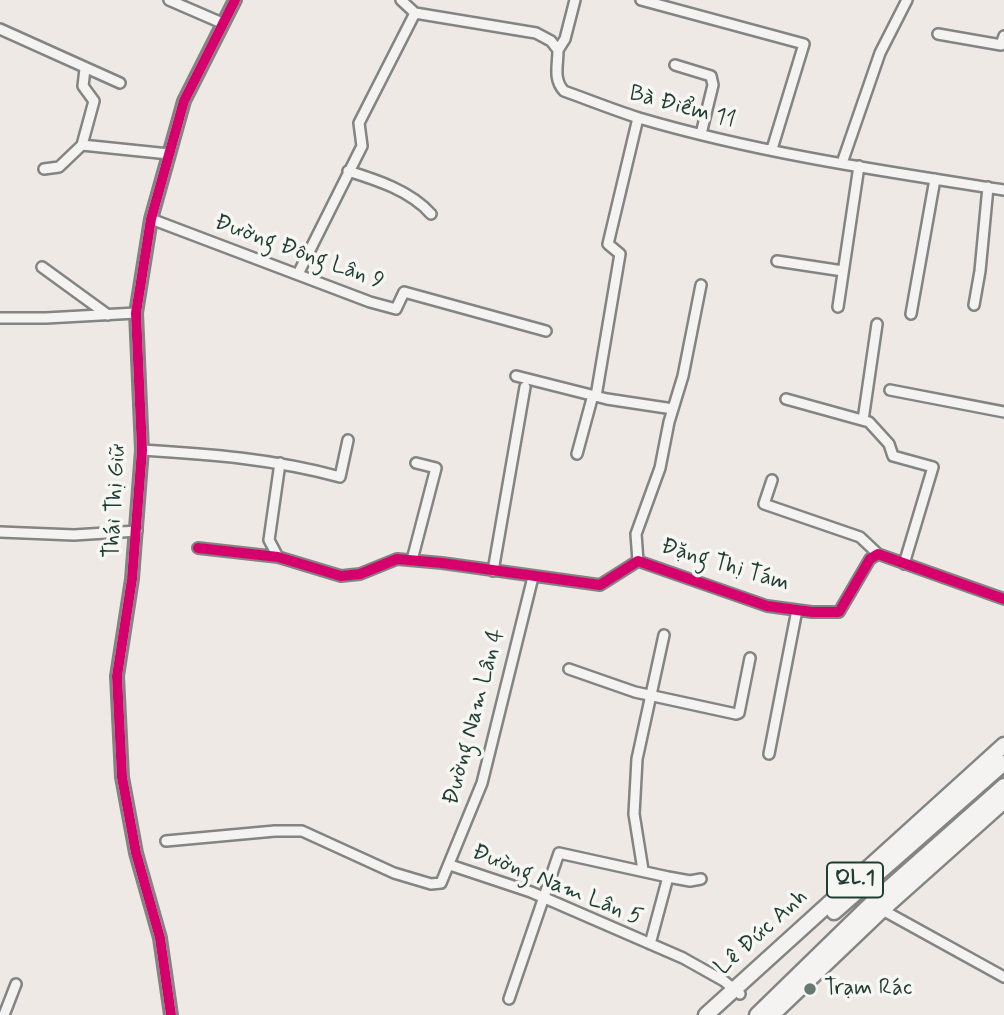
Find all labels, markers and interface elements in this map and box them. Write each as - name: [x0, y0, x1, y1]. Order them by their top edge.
- street label: Bà Điểm 11: [626, 81, 738, 135]
- street label: Đường Đông Lân 9: [211, 210, 387, 296]
- street label: Thái Thị Giữ: [99, 443, 133, 559]
- street label: Đặng Thị Tám: [657, 533, 793, 599]
- street label: Đường Nam Lân 4: [438, 626, 512, 808]
- street label: Đường Nam Lân 5: [468, 839, 646, 933]
- road number: QL.1: [827, 862, 883, 898]
- street label: Lê Đức Anh: [710, 884, 814, 982]
- place label: Trạm Rác: [824, 975, 912, 1003]
- marker: Trạm Rác: [802, 981, 818, 997]

